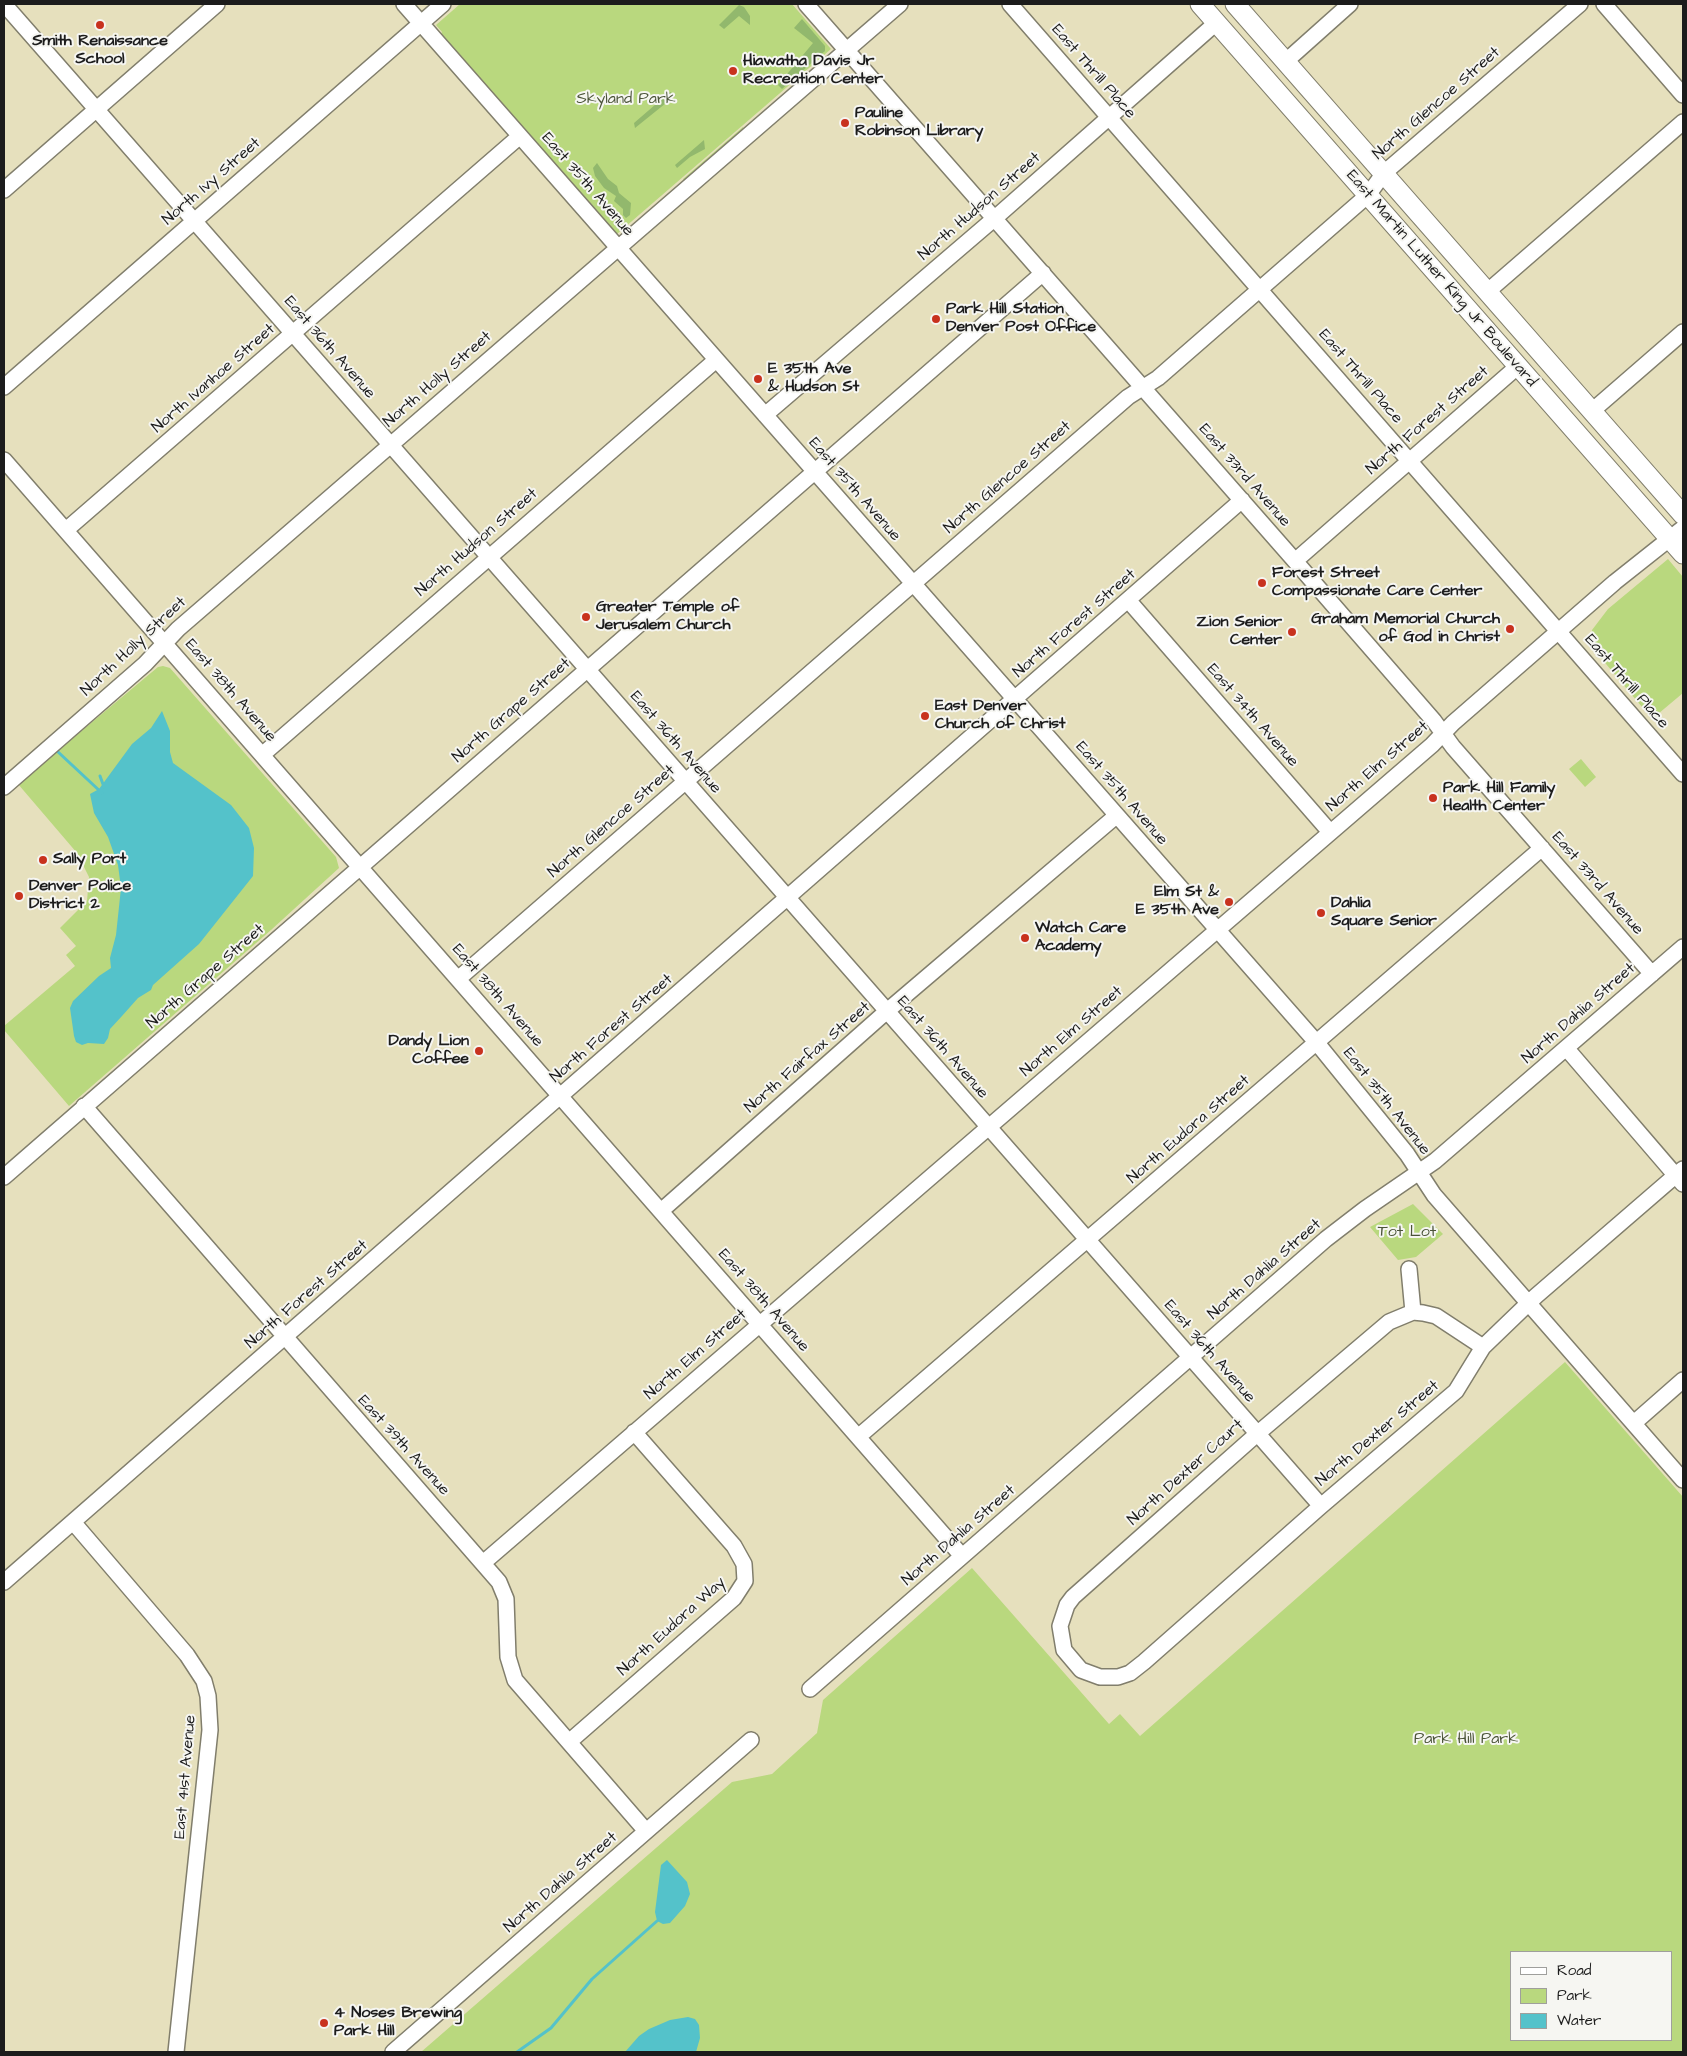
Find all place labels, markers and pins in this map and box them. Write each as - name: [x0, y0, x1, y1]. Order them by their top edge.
- marker: Smith Renaissance School: [94, 19, 106, 31]
- place label: Smith Renaissance School: [32, 32, 168, 70]
- place label: Hiawatha Davis Jr Recreation Center: [743, 52, 883, 90]
- marker: Hiawatha Davis Jr Recreation Center: [727, 65, 739, 77]
- place label: Pauline Robinson Library: [855, 104, 983, 142]
- marker: Pauline Robinson Library: [839, 117, 851, 129]
- place label: Park Hill Station Denver Post Office: [946, 300, 1096, 338]
- marker: Park Hill Station Denver Post Office: [930, 313, 942, 325]
- place label: E 35th Ave & Hudson St: [768, 360, 859, 398]
- marker: E 35th Ave & Hudson St: [752, 373, 764, 385]
- place label: Forest Street Compassionate Care Center: [1272, 564, 1482, 602]
- marker: Forest Street Compassionate Care Center: [1256, 577, 1268, 589]
- place label: Greater Temple of Jerusalem Church: [596, 598, 739, 636]
- place label: Graham Memorial Church of God in Christ: [1311, 610, 1500, 648]
- marker: Greater Temple of Jerusalem Church: [580, 611, 592, 623]
- place label: Zion Senior Center: [1196, 613, 1282, 651]
- marker: Graham Memorial Church of God in Christ: [1504, 623, 1516, 635]
- marker: Zion Senior Center: [1286, 626, 1298, 638]
- place label: East Denver Church of Christ: [935, 697, 1066, 735]
- marker: East Denver Church of Christ: [919, 710, 931, 722]
- place label: Park Hill Family Health Center: [1443, 779, 1555, 817]
- marker: Park Hill Family Health Center: [1427, 792, 1439, 804]
- place label: Sally Port: [53, 850, 126, 870]
- marker: Sally Port: [37, 854, 49, 866]
- place label: Denver Police District 2: [29, 877, 131, 915]
- place label: Elm St & E 35th Ave: [1136, 883, 1219, 921]
- marker: Denver Police District 2: [13, 890, 25, 902]
- place label: Dahlia Square Senior: [1331, 894, 1437, 932]
- marker: Elm St & E 35th Ave: [1223, 896, 1235, 908]
- marker: Dahlia Square Senior: [1315, 907, 1327, 919]
- place label: Watch Care Academy: [1035, 919, 1126, 957]
- marker: Watch Care Academy: [1019, 932, 1031, 944]
- place label: Dandy Lion Coffee: [389, 1032, 469, 1070]
- marker: Dandy Lion Coffee: [473, 1045, 485, 1057]
- place label: 4 Noses Brewing Park Hill: [334, 2004, 462, 2042]
- marker: 4 Noses Brewing Park Hill: [318, 2017, 330, 2029]

